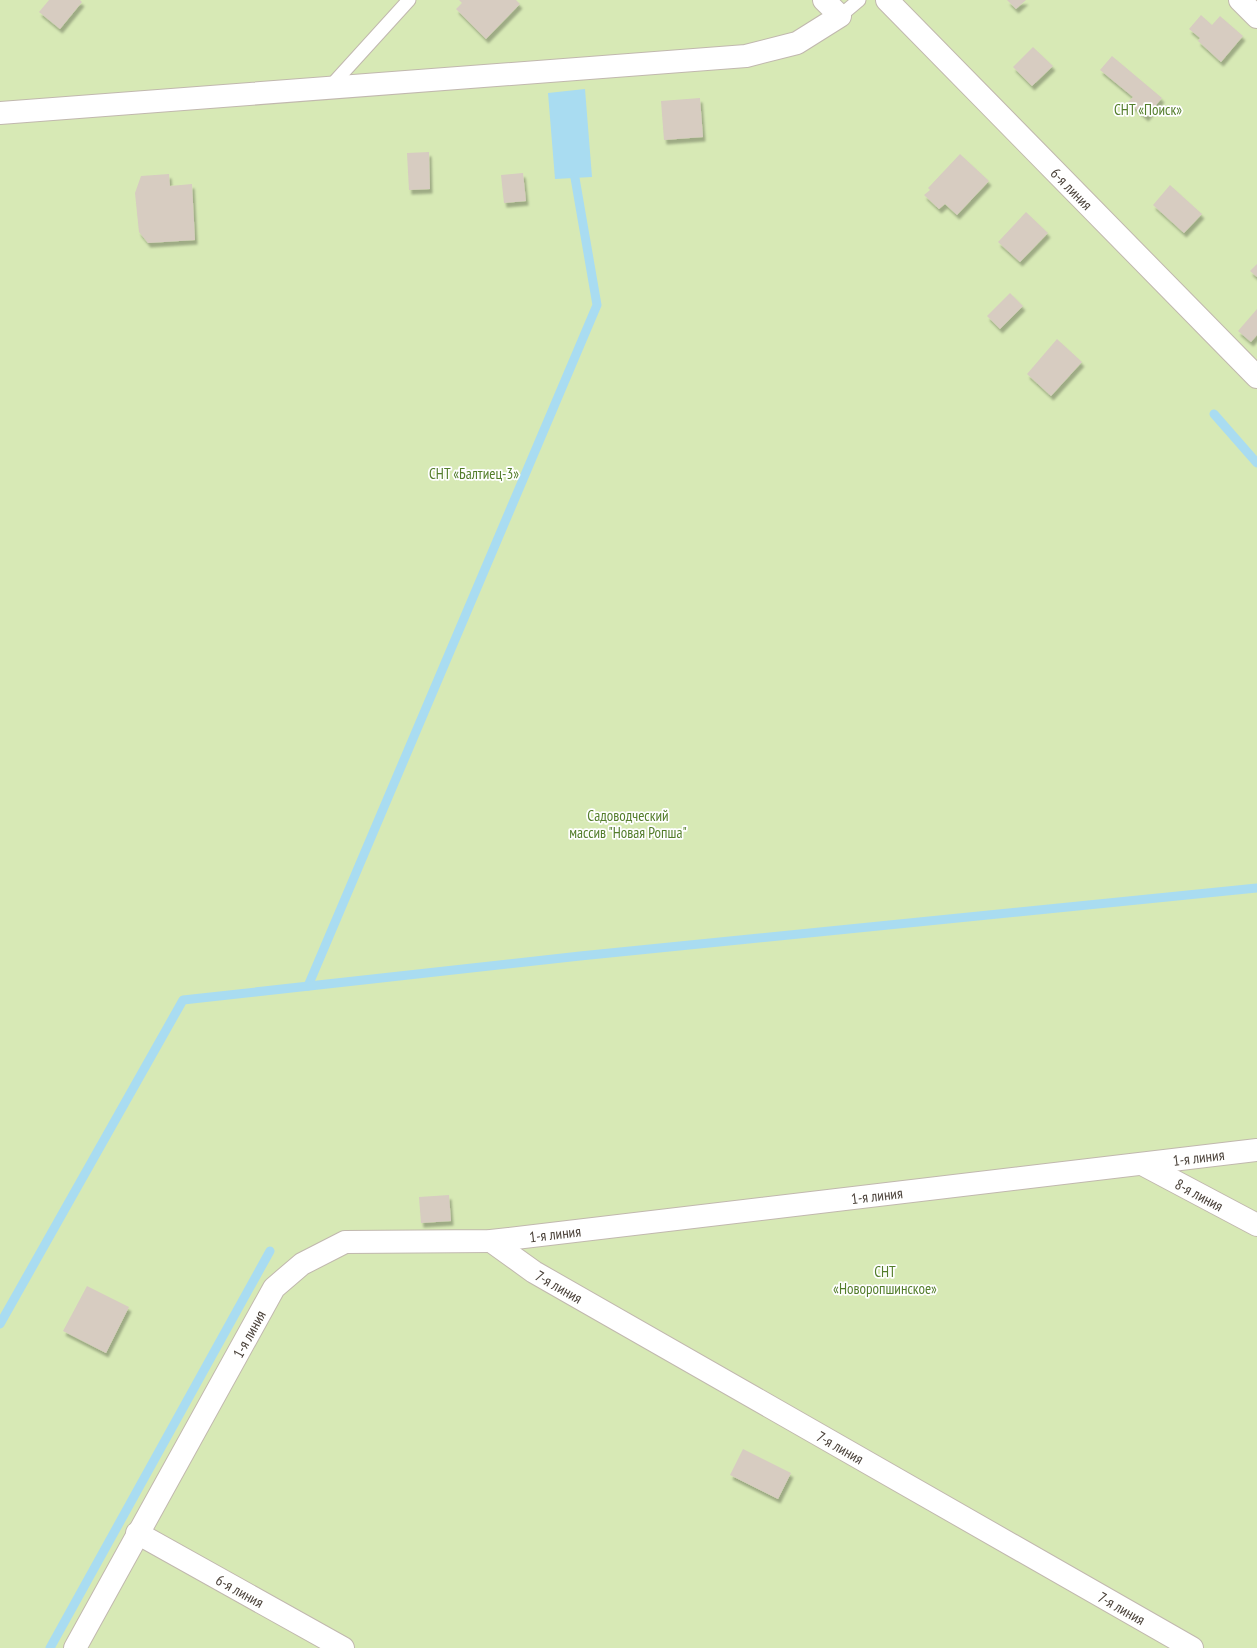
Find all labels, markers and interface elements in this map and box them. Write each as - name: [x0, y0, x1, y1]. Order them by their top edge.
- park label: СНТ «Поиск»: [1114, 100, 1182, 119]
- street label: 6-я линия: [1047, 163, 1097, 214]
- park label: СНТ «Балтиец-3»: [429, 464, 519, 483]
- park label: Садоводческий массив "Новая Ропша": [569, 806, 687, 842]
- street label: 1-я линия: [1172, 1144, 1226, 1169]
- street label: 8-я линия: [1172, 1174, 1227, 1215]
- street label: 1-я линия: [850, 1183, 904, 1208]
- street label: 1-я линия: [528, 1221, 582, 1246]
- park label: СНТ «Новоропшинское»: [833, 1262, 937, 1298]
- street label: 7-я линия: [532, 1265, 586, 1307]
- street label: 1-я линия: [228, 1306, 270, 1361]
- street label: 7-я линия: [814, 1426, 867, 1468]
- street label: 6-я линия: [213, 1570, 267, 1612]
- street label: 7-я линия: [1095, 1587, 1149, 1629]

